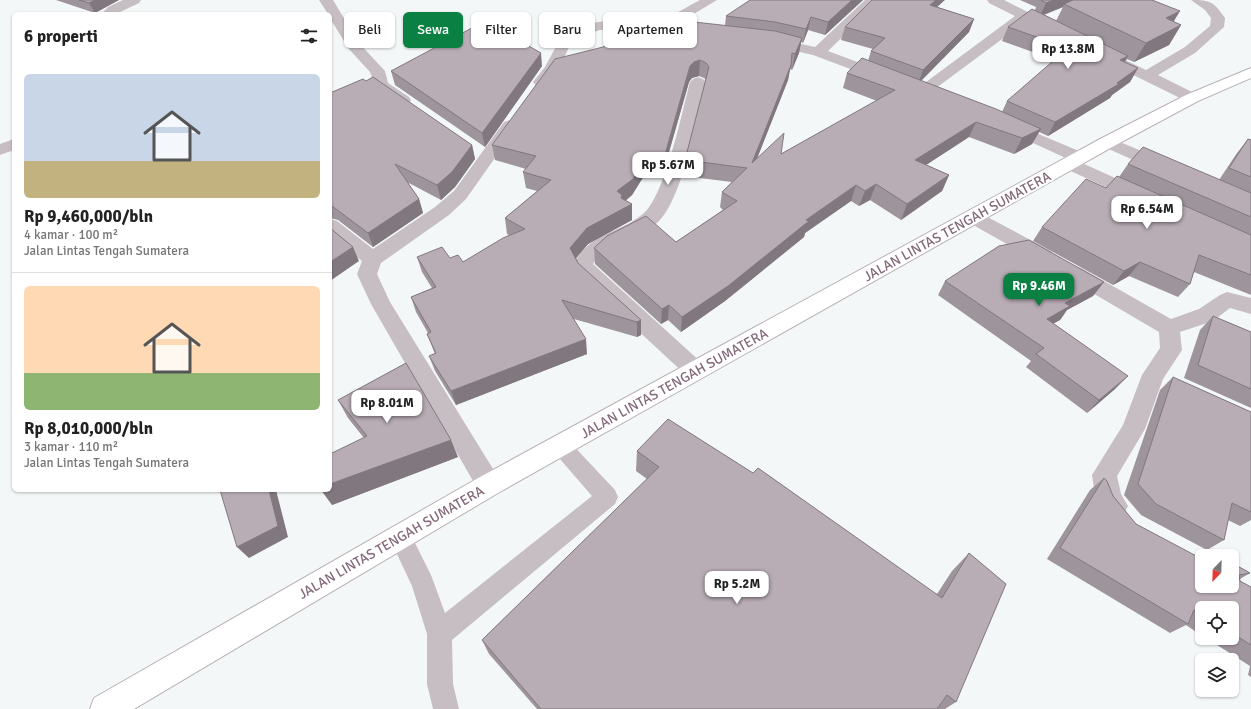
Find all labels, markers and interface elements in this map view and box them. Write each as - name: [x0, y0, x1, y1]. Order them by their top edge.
- chip: Beli: [344, 12, 395, 48]
- chip: Sewa: [403, 12, 463, 48]
- chip: Filter: [471, 12, 531, 48]
- chip: Baru: [539, 12, 595, 48]
- chip: Apartemen: [603, 12, 697, 48]
- icon: filters: [298, 25, 320, 47]
- text: 6 properti: [24, 26, 98, 47]
- pin: Rp 13.8M: [1027, 36, 1109, 70]
- text: Rp 13.8M: [1041, 41, 1095, 57]
- icon: home: [136, 100, 208, 172]
- pin: Rp 5.67M: [627, 152, 709, 186]
- text: Rp 5.67M: [641, 157, 695, 173]
- street label: JALAN LINTAS TENGAH SUMATERA: [861, 168, 1054, 285]
- pin: Rp 6.54M: [1106, 196, 1188, 230]
- text: Rp 6.54M: [1120, 201, 1174, 217]
- text: Rp 9,460,000/bln: [24, 206, 153, 227]
- text: 4 kamar · 100 m²: [24, 227, 118, 243]
- text: Jalan Lintas Tengah Sumatera: [24, 243, 189, 259]
- pin: Rp 9.46M: [998, 273, 1080, 307]
- text: Rp 9.46M: [1012, 278, 1066, 294]
- icon: home: [136, 312, 208, 384]
- street label: JALAN LINTAS TENGAH SUMATERA: [578, 325, 771, 442]
- pin: Rp 8.01M: [346, 390, 428, 424]
- text: Rp 8.01M: [360, 395, 414, 411]
- text: Rp 8,010,000/bln: [24, 418, 153, 439]
- text: 3 kamar · 110 m²: [24, 439, 118, 455]
- text: Jalan Lintas Tengah Sumatera: [24, 455, 189, 471]
- street label: JALAN LINTAS TENGAH SUMATERA: [295, 482, 487, 603]
- north arrow: [1195, 549, 1239, 593]
- map controls: [1195, 549, 1239, 697]
- pin: Rp 5.2M: [700, 571, 774, 605]
- text: Rp 5.2M: [714, 576, 760, 592]
- button: locate: [1195, 601, 1239, 645]
- button: layers: [1195, 653, 1239, 697]

